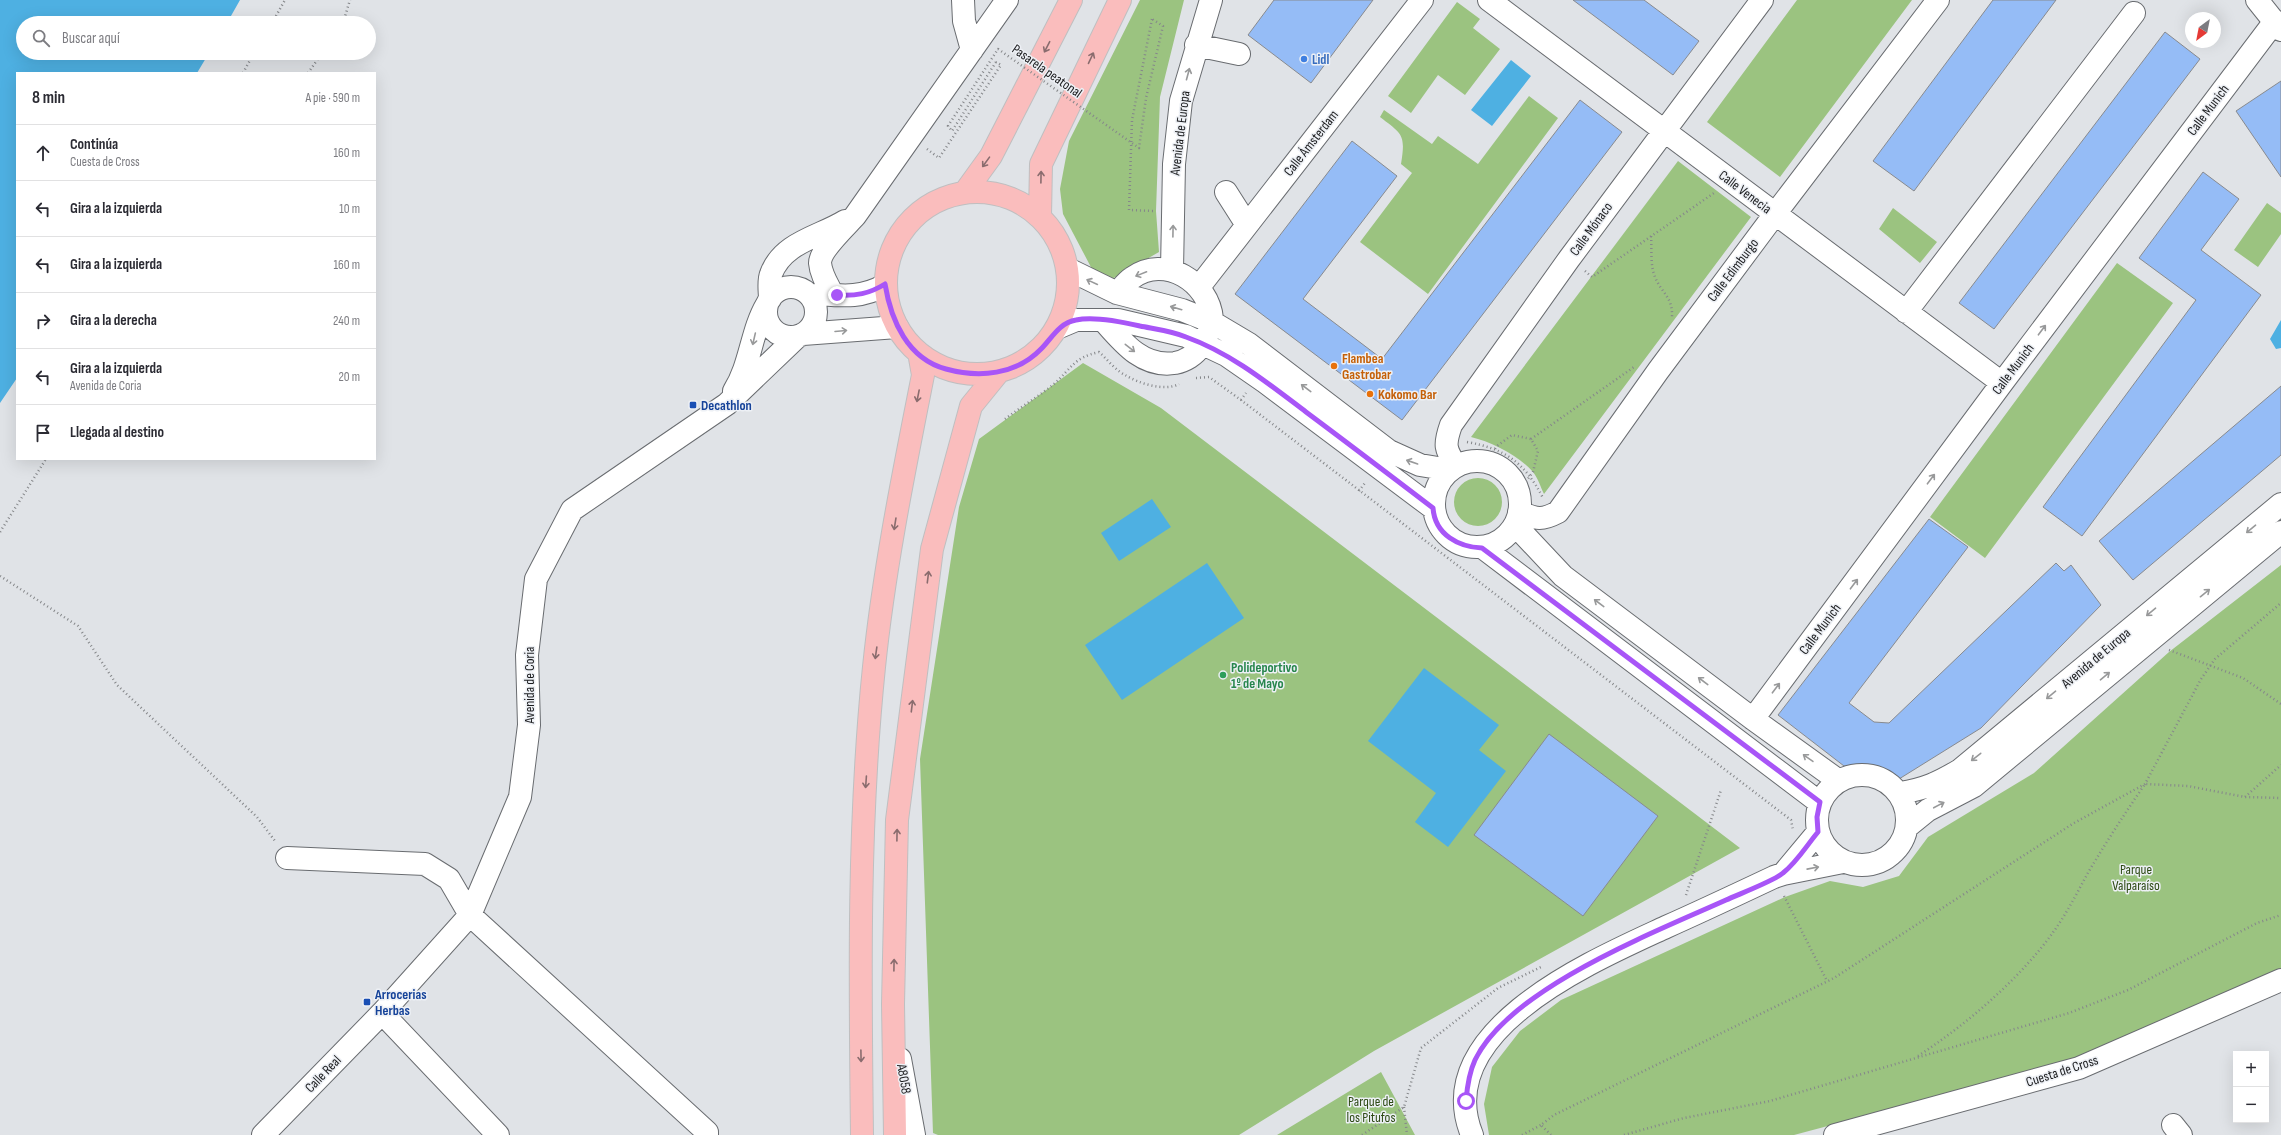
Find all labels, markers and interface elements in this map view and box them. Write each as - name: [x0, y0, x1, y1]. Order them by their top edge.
- north arrow: [2185, 12, 2221, 48]
- search box: [16, 16, 376, 60]
- icon: search: [30, 27, 52, 49]
- text: Buscar aquí: [62, 29, 120, 48]
- street label: Pasarela peatonal: [1009, 41, 1085, 101]
- one-way arrow: [1043, 41, 1050, 53]
- place label: Lidl: [1312, 51, 1329, 68]
- one-way arrow: [1088, 53, 1095, 65]
- marker: Lidl: [1299, 54, 1309, 64]
- one-way arrow: [1185, 68, 1192, 81]
- street label: Calle Munich: [2183, 81, 2233, 139]
- text: 8 min: [32, 88, 65, 108]
- text: A pie · 590 m: [305, 90, 360, 106]
- street label: Avenida de Europa: [1166, 90, 1194, 177]
- street label: Calle Ámsterdam: [1280, 107, 1342, 179]
- text: Continúa: [70, 135, 118, 154]
- icon: ahead: [32, 142, 54, 164]
- text: 160 m: [334, 145, 360, 161]
- text: Cuesta de Cross: [70, 154, 140, 170]
- one-way arrow: [982, 156, 990, 167]
- street label: Calle Venecia: [1715, 167, 1775, 217]
- one-way arrow: [1037, 171, 1045, 184]
- icon: left: [32, 198, 54, 220]
- text: Gira a la izquierda: [70, 199, 162, 218]
- street label: Calle Mónaco: [1566, 199, 1616, 259]
- text: 10 m: [339, 201, 360, 217]
- one-way arrow: [1169, 225, 1177, 238]
- street label: Calle Edimburgo: [1704, 235, 1762, 305]
- icon: left: [32, 254, 54, 276]
- text: Gira a la izquierda: [70, 255, 162, 274]
- text: 160 m: [334, 257, 360, 273]
- one-way arrow: [1136, 270, 1148, 278]
- one-way arrow: [1087, 278, 1099, 285]
- route end: [828, 286, 846, 304]
- one-way arrow: [1170, 304, 1183, 311]
- icon: right: [32, 310, 54, 332]
- text: Gira a la derecha: [70, 311, 157, 330]
- text: 240 m: [333, 313, 360, 329]
- one-way arrow: [2038, 325, 2046, 336]
- one-way arrow: [834, 327, 847, 335]
- one-way arrow: [749, 332, 757, 345]
- street label: Calle Munich: [1988, 340, 2038, 398]
- one-way arrow: [1125, 344, 1136, 353]
- place label: Flambea Gastrobar: [1342, 350, 1392, 383]
- text: Gira a la izquierda: [70, 359, 162, 378]
- marker: Flambea Gastrobar: [1329, 361, 1339, 371]
- icon: left: [32, 366, 54, 388]
- text: 20 m: [338, 369, 360, 385]
- text: Avenida de Coria: [70, 378, 142, 394]
- one-way arrow: [1301, 383, 1312, 392]
- place label: Kokomo Bar: [1378, 386, 1437, 403]
- one-way arrow: [914, 389, 922, 402]
- marker: Kokomo Bar: [1365, 389, 1375, 399]
- place label: Decathlon: [701, 397, 752, 414]
- marker: Decathlon: [688, 400, 698, 410]
- icon: arrive: [32, 422, 54, 444]
- text: Llegada al destino: [70, 423, 164, 442]
- one-way arrow: [1406, 458, 1419, 465]
- one-way arrow: [1927, 474, 1935, 485]
- one-way arrow: [891, 517, 899, 530]
- one-way arrow: [2246, 524, 2256, 533]
- one-way arrow: [924, 571, 932, 584]
- one-way arrow: [1849, 578, 1858, 589]
- one-way arrow: [2200, 589, 2211, 598]
- one-way arrow: [1594, 599, 1605, 607]
- street label: Calle Munich: [1795, 600, 1845, 658]
- one-way arrow: [2146, 607, 2156, 616]
- street label: Avenida de Europa: [2057, 624, 2134, 692]
- one-way arrow: [872, 646, 880, 659]
- street label: Avenida de Coria: [521, 647, 538, 725]
- place label: Polideportivo 1º de Mayo: [1231, 659, 1297, 692]
- marker: Polideportivo 1º de Mayo: [1218, 670, 1228, 680]
- one-way arrow: [2100, 672, 2111, 681]
- one-way arrow: [1697, 677, 1708, 686]
- one-way arrow: [1772, 683, 1780, 694]
- one-way arrow: [2046, 691, 2057, 700]
- one-way arrow: [908, 700, 916, 713]
- one-way arrow: [1970, 753, 1981, 762]
- one-way arrow: [1802, 754, 1813, 762]
- one-way arrow: [862, 775, 869, 788]
- one-way arrow: [1932, 800, 1944, 808]
- one-way arrow: [893, 829, 901, 842]
- park label: Parque Valparaíso: [2112, 861, 2160, 894]
- one-way arrow: [1806, 863, 1819, 871]
- one-way arrow: [890, 959, 898, 972]
- place label: Arrocerias Herbas: [374, 986, 427, 1019]
- marker: Arrocerias Herbas: [362, 997, 372, 1007]
- one-way arrow: [857, 1049, 865, 1062]
- street label: Cuesta de Cross: [2024, 1051, 2100, 1091]
- map controls: [2233, 1051, 2269, 1123]
- button: +: [2233, 1051, 2269, 1087]
- street label: Calle Real: [301, 1052, 345, 1096]
- street label: A8058: [893, 1062, 915, 1095]
- button: −: [2233, 1087, 2269, 1123]
- route start: [1457, 1092, 1475, 1110]
- park label: Parque de los Pitufos: [1347, 1093, 1395, 1126]

